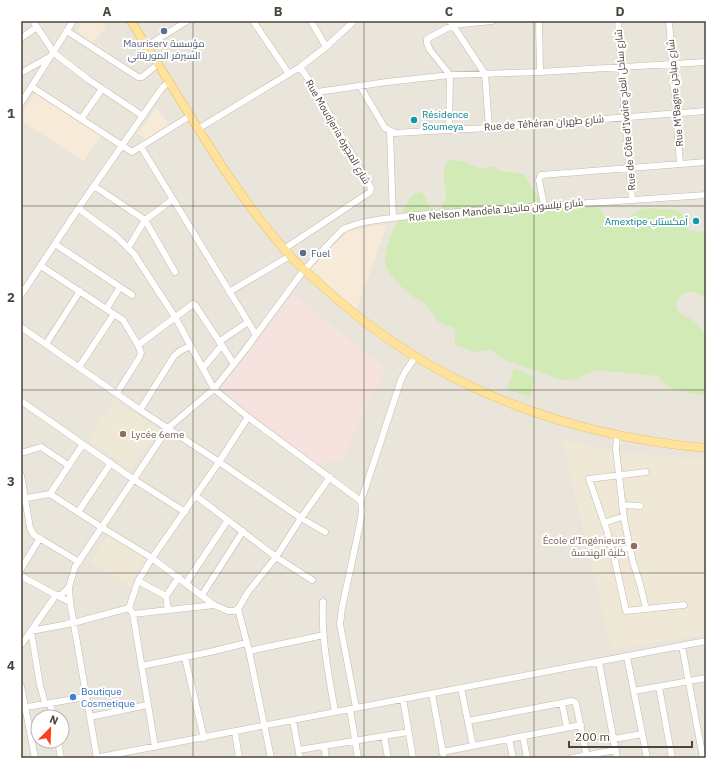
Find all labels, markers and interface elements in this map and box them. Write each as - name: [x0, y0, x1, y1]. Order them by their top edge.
- text: A: [103, 3, 112, 20]
- text: B: [274, 3, 283, 20]
- text: C: [445, 3, 454, 20]
- text: D: [615, 3, 625, 20]
- marker: Mauriserv مؤسسة السيرفر الموريتاني: [159, 26, 169, 36]
- street label: Rue de Côte d'Ivoire شارع ساحل العاج: [611, 29, 639, 191]
- place label: Mauriserv مؤسسة السيرفر الموريتاني: [123, 37, 205, 63]
- street label: Rue M'Bagne شارع مباجن: [664, 39, 686, 147]
- street label: Rue Moudjeria شارع المجيرة: [303, 77, 373, 187]
- text: 1: [7, 105, 15, 122]
- place label: Résidence Soumeya: [422, 108, 469, 133]
- street label: Rue de Téhéran شارع طهران: [483, 112, 605, 134]
- marker: Résidence Soumeya: [409, 115, 419, 125]
- street label: Rue Nelson Mandela شارع نيلسون مانديلا: [408, 196, 584, 224]
- place label: Amextipe أمكستاب: [605, 215, 688, 228]
- marker: Amextipe أمكستاب: [691, 216, 701, 226]
- place label: Fuel: [311, 247, 331, 260]
- marker: Fuel: [298, 248, 308, 258]
- text: 2: [7, 289, 15, 306]
- place label: Lycée 6eme: [131, 428, 185, 441]
- marker: Lycée 6eme: [118, 429, 128, 439]
- text: 3: [7, 473, 15, 490]
- place label: École d'Ingénieurs كلية الهندسة: [543, 534, 626, 559]
- marker: École d'Ingénieurs كلية الهندسة: [629, 541, 639, 551]
- text: 4: [7, 657, 15, 674]
- place label: Boutique Cosmetique: [81, 685, 135, 710]
- marker: Boutique Cosmetique: [68, 692, 78, 702]
- north arrow: [30, 709, 70, 749]
- text: N: [48, 712, 60, 728]
- scale bar: [569, 723, 692, 749]
- text: 200 m: [575, 729, 610, 744]

